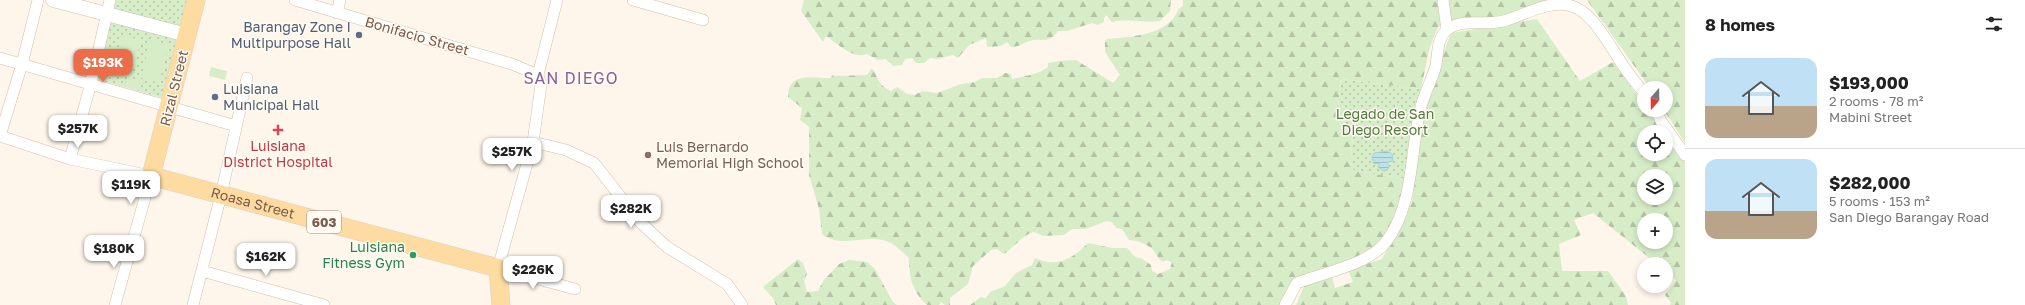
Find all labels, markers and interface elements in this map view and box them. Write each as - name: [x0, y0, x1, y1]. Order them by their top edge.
- street label: Bonifacio Street: [363, 13, 471, 59]
- icon: filters: [1983, 13, 2005, 35]
- text: 8 homes: [1705, 14, 1775, 35]
- place label: Barangay Zone I Multipurpose Hall: [231, 18, 351, 51]
- marker: Barangay Zone I Multipurpose Hall: [354, 30, 364, 40]
- street label: Rizal Street: [156, 48, 191, 128]
- pin: $193K: [75, 49, 131, 83]
- text: $193K: [82, 54, 124, 70]
- district label: SAN DIEGO: [524, 68, 618, 88]
- text: $193,000: [1829, 72, 1909, 93]
- icon: home: [1737, 74, 1785, 122]
- place label: Luisiana Municipal Hall: [223, 80, 319, 113]
- north arrow: [1637, 81, 1673, 117]
- map controls: [1637, 81, 1673, 293]
- marker: Luisiana Municipal Hall: [210, 92, 220, 102]
- text: 2 rooms · 78 m²: [1829, 93, 1923, 109]
- park label: Legado de San Diego Resort: [1336, 105, 1434, 138]
- text: Mabini Street: [1829, 109, 1912, 125]
- pin: $257K: [50, 115, 106, 149]
- text: $257K: [57, 120, 99, 136]
- marker: Luisiana District Hospital: [272, 124, 284, 136]
- button: locate: [1637, 125, 1673, 161]
- place label: Luisiana District Hospital: [223, 137, 333, 170]
- pin: $257K: [484, 138, 540, 172]
- place label: Luis Bernardo Memorial High School: [656, 138, 804, 171]
- text: $257K: [491, 143, 533, 159]
- marker: Luis Bernardo Memorial High School: [643, 150, 653, 160]
- button: layers: [1637, 169, 1673, 205]
- pin: $119K: [103, 171, 159, 205]
- text: $282,000: [1829, 172, 1911, 193]
- icon: home: [1737, 175, 1785, 223]
- text: $119K: [111, 176, 151, 192]
- street label: Roasa Street: [209, 183, 297, 222]
- text: 5 rooms · 153 m²: [1829, 193, 1930, 209]
- pin: $282K: [603, 195, 659, 229]
- text: $282K: [610, 200, 652, 216]
- text: San Diego Barangay Road: [1829, 209, 1989, 225]
- road number: 603: [307, 211, 341, 233]
- button: +: [1637, 213, 1673, 249]
- pin: $180K: [86, 235, 142, 269]
- place label: Luisiana Fitness Gym: [322, 238, 405, 271]
- text: $180K: [93, 240, 135, 256]
- pin: $162K: [238, 243, 294, 277]
- text: $162K: [245, 248, 287, 264]
- marker: Luisiana Fitness Gym: [408, 250, 418, 260]
- pin: $226K: [505, 256, 561, 290]
- button: −: [1637, 257, 1673, 293]
- text: $226K: [512, 261, 554, 277]

